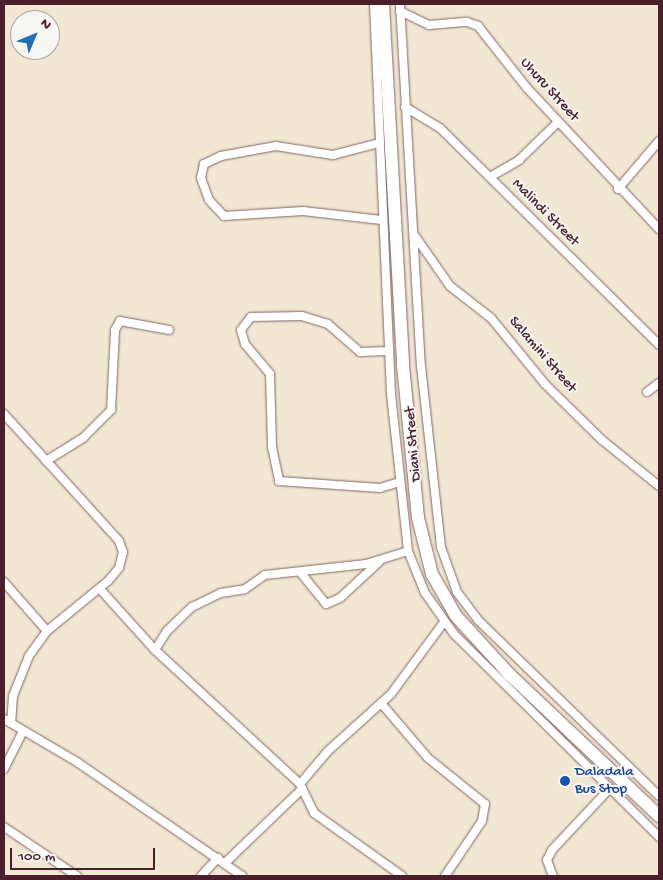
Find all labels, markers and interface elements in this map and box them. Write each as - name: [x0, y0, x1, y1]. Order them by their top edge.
- north arrow: [10, 10, 60, 60]
- text: N: [36, 15, 54, 34]
- street label: Uhuru Street: [516, 54, 582, 126]
- street label: Malindi Street: [508, 176, 582, 250]
- street label: Salamini Street: [504, 313, 580, 397]
- street label: Diani Street: [402, 406, 426, 482]
- place label: Daladala Bus Stop: [575, 763, 633, 798]
- marker: Daladala Bus Stop: [559, 775, 571, 787]
- scale bar: [12, 838, 158, 870]
- text: 100 m: [18, 848, 55, 866]

